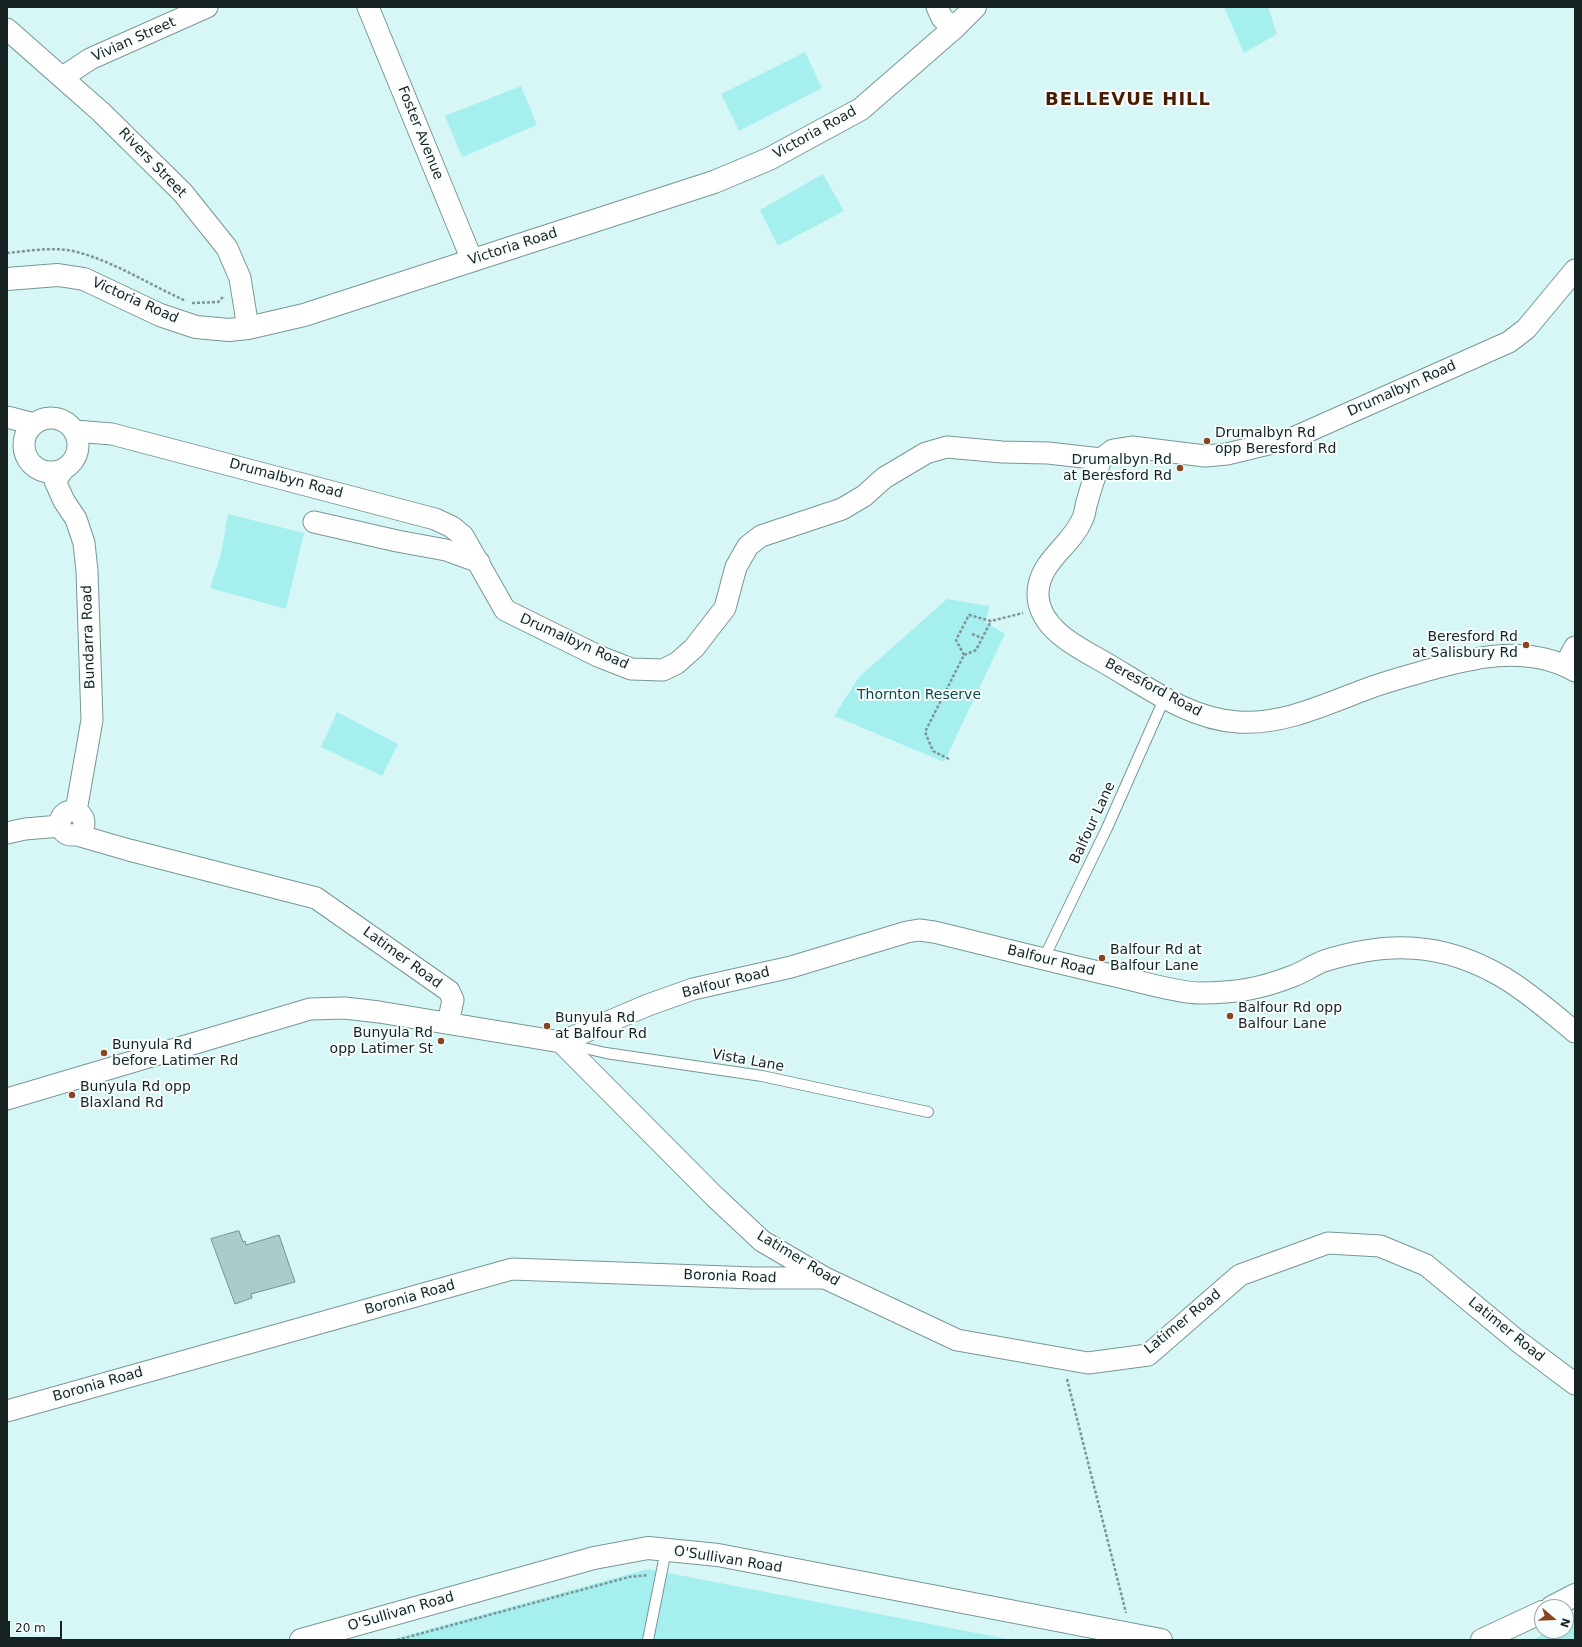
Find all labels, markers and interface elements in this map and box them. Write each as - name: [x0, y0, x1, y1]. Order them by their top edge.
- street label: Vivian Street: [90, 14, 178, 66]
- street label: Foster Avenue: [394, 84, 446, 182]
- district label: BELLEVUE HILL: [1045, 89, 1211, 111]
- street label: Victoria Road: [770, 103, 860, 163]
- street label: Rivers Street: [115, 125, 189, 201]
- street label: Victoria Road: [466, 225, 560, 269]
- street label: Victoria Road: [89, 274, 181, 328]
- street label: Drumalbyn Road: [1345, 358, 1459, 420]
- place label: Drumalbyn Rd opp Beresford Rd: [1215, 425, 1336, 458]
- marker: Drumalbyn Rd opp Beresford Rd: [1202, 436, 1212, 446]
- place label: Drumalbyn Rd at Beresford Rd: [1063, 452, 1172, 484]
- street label: Drumalbyn Road: [227, 456, 345, 502]
- marker: Drumalbyn Rd at Beresford Rd: [1175, 463, 1185, 473]
- street label: Bundarra Road: [79, 585, 99, 689]
- street label: Drumalbyn Road: [517, 611, 631, 673]
- place label: Beresford Rd at Salisbury Rd: [1412, 629, 1518, 662]
- marker: Beresford Rd at Salisbury Rd: [1521, 640, 1531, 650]
- street label: Beresford Road: [1102, 655, 1204, 721]
- park label: Thornton Reserve: [857, 687, 981, 703]
- street label: Balfour Lane: [1067, 779, 1119, 867]
- street label: Latimer Road: [359, 924, 445, 992]
- street label: Balfour Road: [1005, 942, 1097, 980]
- place label: Balfour Rd at Balfour Lane: [1110, 942, 1202, 974]
- marker: Balfour Rd at Balfour Lane: [1097, 953, 1107, 963]
- street label: Balfour Road: [680, 964, 772, 1002]
- place label: Balfour Rd opp Balfour Lane: [1238, 1000, 1342, 1032]
- place label: Bunyula Rd at Balfour Rd: [555, 1010, 647, 1042]
- marker: Balfour Rd opp Balfour Lane: [1225, 1011, 1235, 1021]
- marker: Bunyula Rd at Balfour Rd: [542, 1021, 552, 1031]
- place label: Bunyula Rd opp Latimer St: [330, 1025, 433, 1058]
- marker: Bunyula Rd opp Latimer St: [436, 1036, 446, 1046]
- place label: Bunyula Rd before Latimer Rd: [112, 1037, 238, 1070]
- street label: Vista Lane: [711, 1046, 785, 1076]
- marker: Bunyula Rd before Latimer Rd: [99, 1048, 109, 1058]
- place label: Bunyula Rd opp Blaxland Rd: [80, 1079, 191, 1112]
- marker: Bunyula Rd opp Blaxland Rd: [67, 1090, 77, 1100]
- street label: Latimer Road: [754, 1228, 842, 1290]
- street label: Boronia Road: [683, 1267, 777, 1287]
- street label: Boronia Road: [363, 1277, 457, 1319]
- street label: Latimer Road: [1141, 1286, 1225, 1358]
- street label: Latimer Road: [1464, 1294, 1548, 1366]
- street label: Boronia Road: [51, 1364, 145, 1406]
- street label: O'Sullivan Road: [673, 1543, 783, 1577]
- street label: O'Sullivan Road: [346, 1589, 456, 1635]
- north arrow: [1534, 1599, 1574, 1639]
- scale bar: [10, 1613, 64, 1639]
- text: N: [1557, 1616, 1573, 1629]
- text: 20 m: [15, 1621, 46, 1635]

